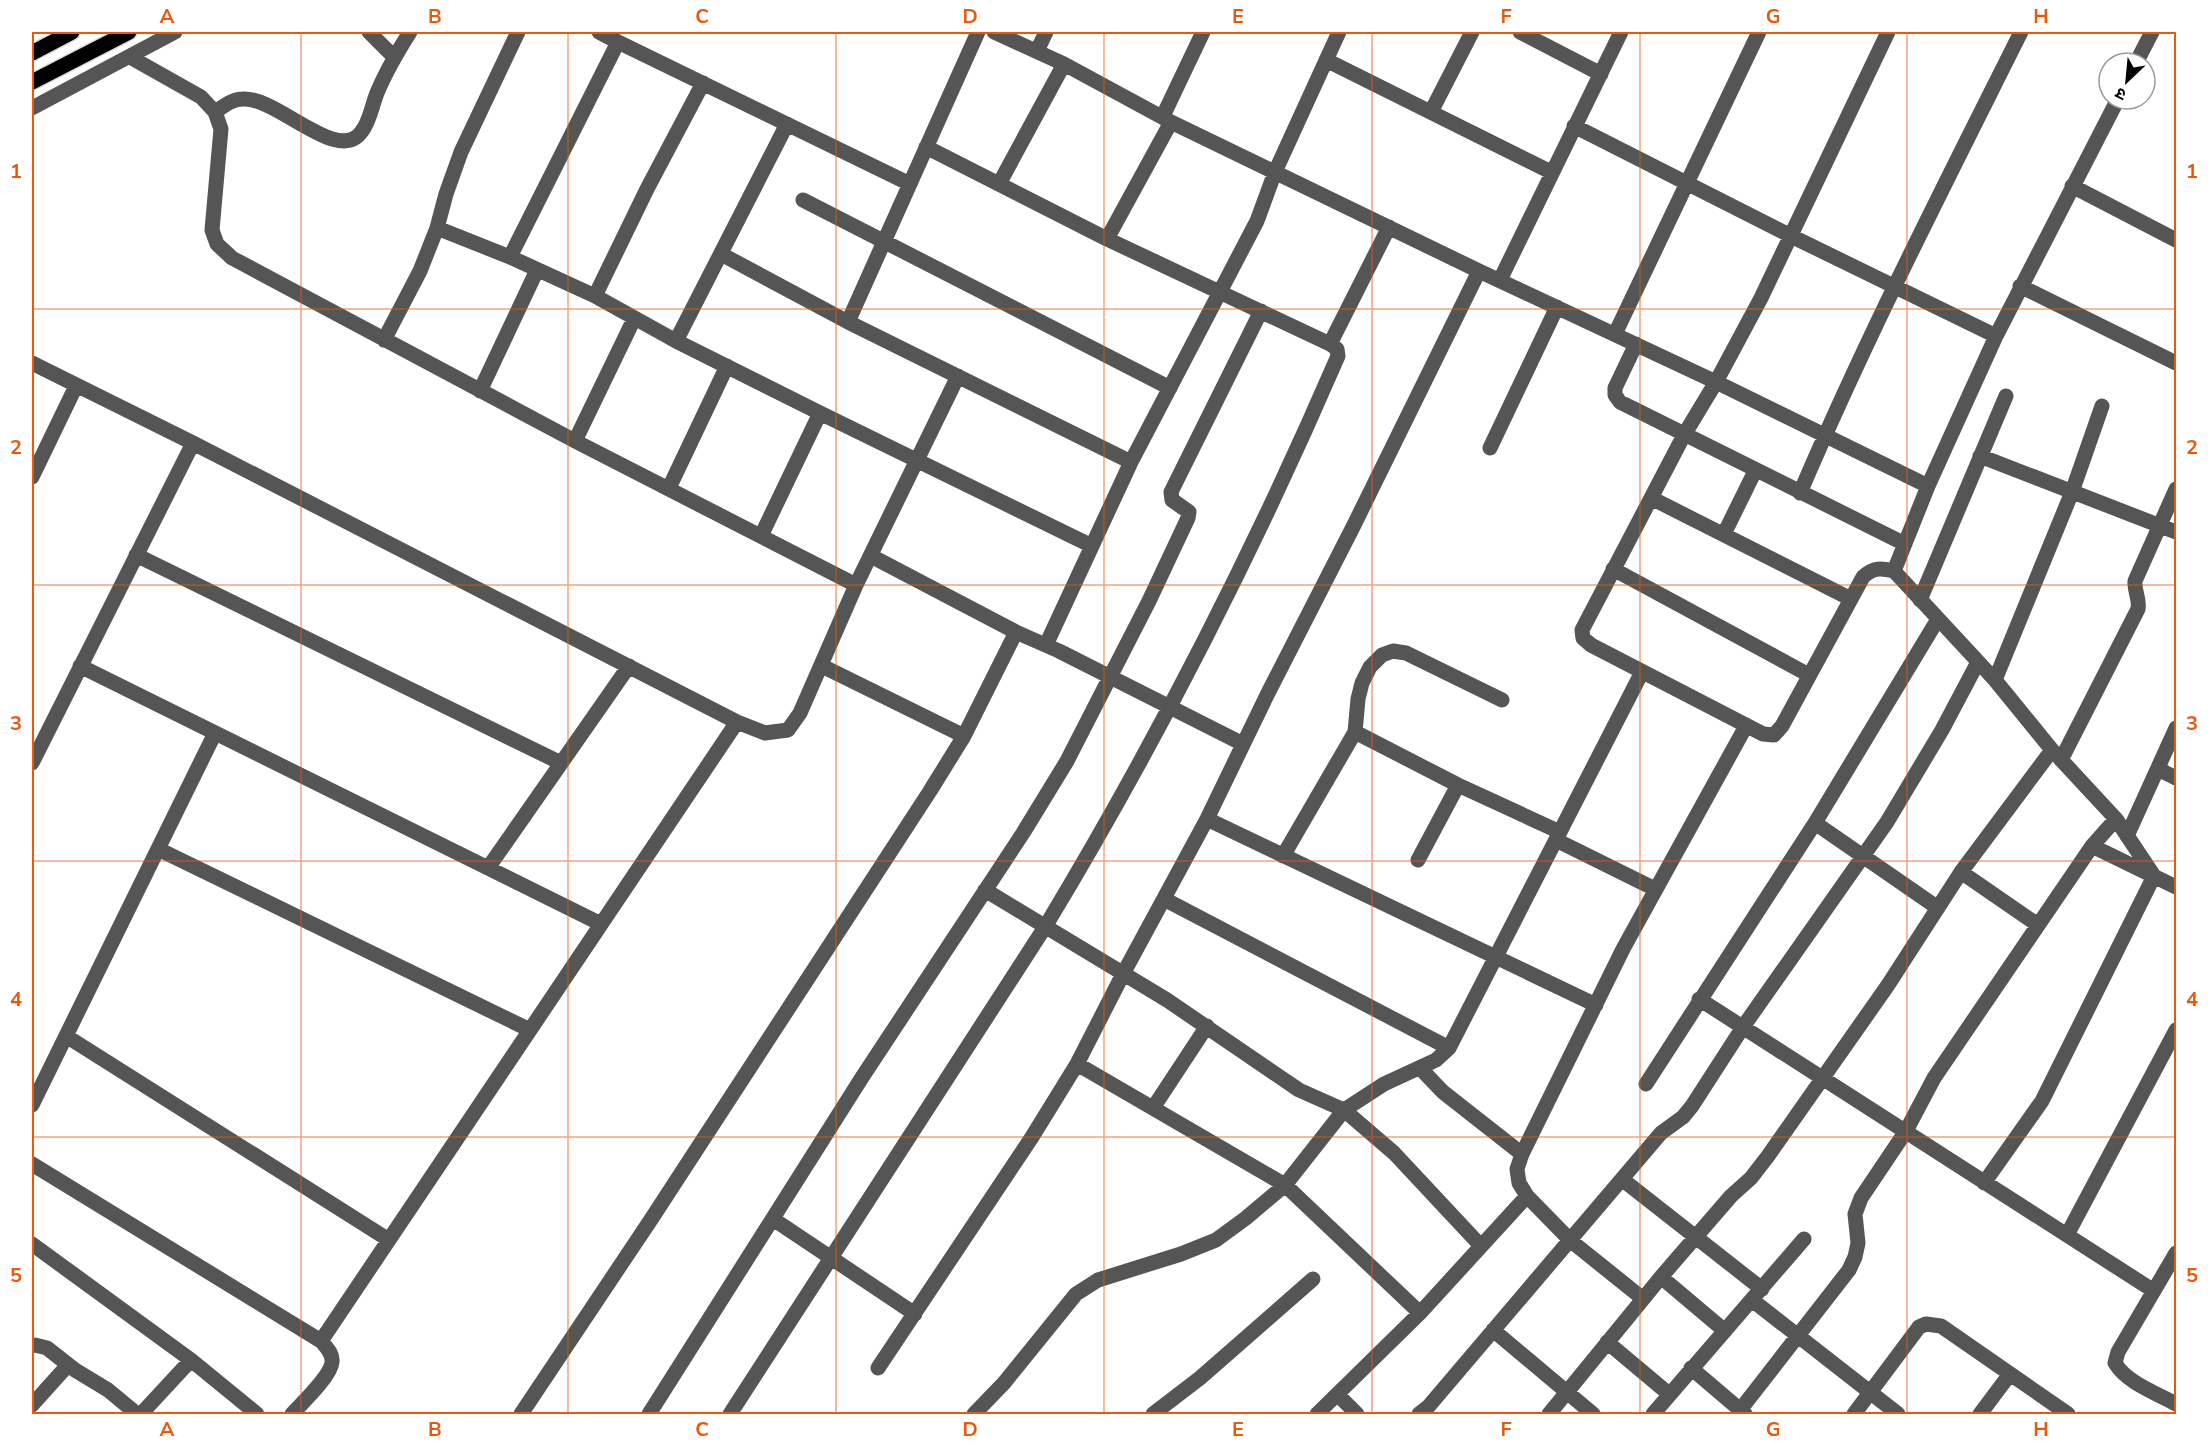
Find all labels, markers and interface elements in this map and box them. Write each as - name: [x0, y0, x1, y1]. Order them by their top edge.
- text: A: [160, 3, 175, 30]
- text: B: [428, 3, 442, 30]
- text: C: [695, 3, 709, 30]
- text: D: [962, 3, 978, 30]
- text: E: [1232, 3, 1244, 30]
- text: F: [1500, 3, 1512, 30]
- text: G: [1766, 3, 1780, 30]
- text: H: [2033, 3, 2049, 30]
- north arrow: [2097, 51, 2157, 111]
- text: उ: [2111, 81, 2130, 106]
- text: 1: [10, 158, 22, 185]
- text: 1: [2186, 158, 2198, 185]
- text: 2: [10, 434, 22, 461]
- text: 2: [2186, 434, 2198, 461]
- text: 3: [10, 710, 22, 737]
- text: 3: [2186, 710, 2198, 737]
- text: 4: [10, 986, 22, 1013]
- text: 4: [2186, 986, 2198, 1013]
- text: 5: [10, 1262, 22, 1289]
- text: 5: [2186, 1262, 2198, 1289]
- text: A: [160, 1416, 175, 1443]
- text: B: [428, 1416, 442, 1443]
- text: C: [695, 1416, 709, 1443]
- text: D: [962, 1416, 978, 1443]
- text: E: [1232, 1416, 1244, 1443]
- text: F: [1500, 1416, 1512, 1443]
- text: G: [1766, 1416, 1780, 1443]
- text: H: [2033, 1416, 2049, 1443]

